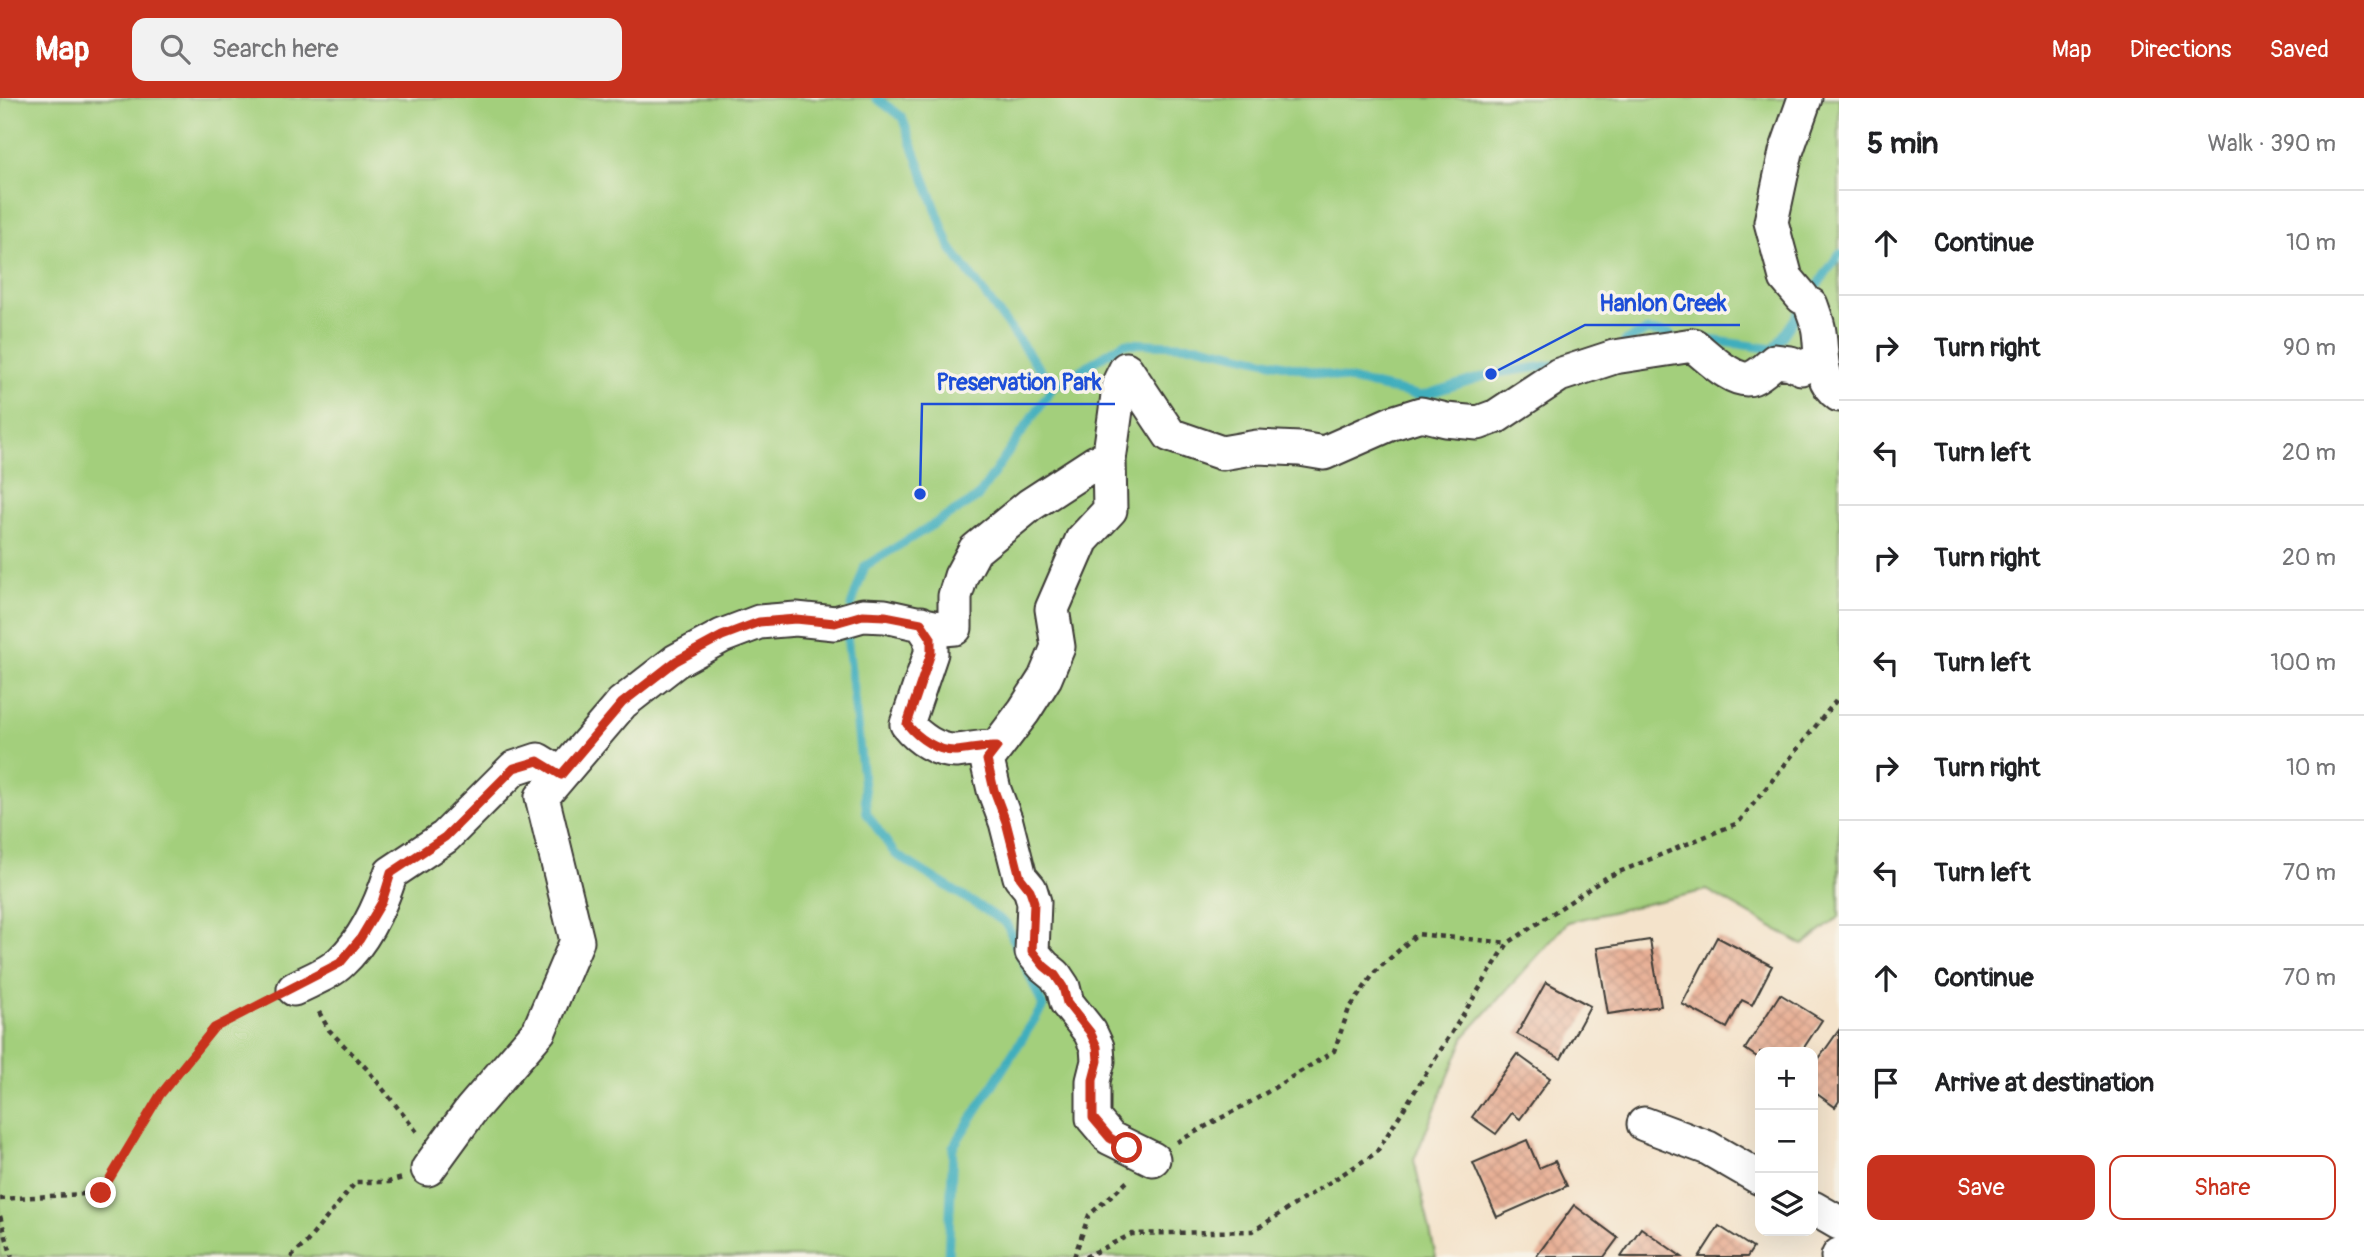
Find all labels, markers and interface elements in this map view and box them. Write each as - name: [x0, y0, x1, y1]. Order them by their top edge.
- search box: [132, 18, 622, 81]
- text: Map: [35, 29, 90, 70]
- icon: search: [156, 30, 194, 68]
- text: Search here: [212, 33, 339, 65]
- text: Map: [2052, 35, 2092, 64]
- text: Directions: [2130, 35, 2231, 64]
- text: Saved: [2269, 35, 2329, 64]
- text: 5 min: [1867, 125, 1938, 162]
- text: Walk · 390 m: [2207, 129, 2336, 158]
- icon: ahead: [1867, 224, 1905, 262]
- text: Continue: [1934, 227, 2034, 259]
- text: 10 m: [2286, 228, 2336, 257]
- callout: Hanlon Creek: [1585, 281, 1740, 325]
- text: Hanlon Creek: [1599, 289, 1727, 318]
- icon: right: [1867, 329, 1905, 367]
- text: Turn right: [1934, 332, 2040, 364]
- text: 90 m: [2283, 333, 2336, 362]
- callout: Preservation Park: [922, 360, 1115, 404]
- text: Preservation Park: [936, 368, 1102, 397]
- icon: left: [1867, 434, 1905, 472]
- text: Turn left: [1934, 437, 2030, 469]
- text: 20 m: [2282, 438, 2336, 467]
- icon: right: [1867, 539, 1905, 577]
- text: Turn right: [1934, 542, 2040, 574]
- text: 20 m: [2282, 543, 2336, 572]
- icon: left: [1867, 644, 1905, 682]
- text: Turn left: [1934, 647, 2030, 679]
- text: 100 m: [2270, 648, 2336, 677]
- icon: right: [1867, 749, 1905, 787]
- text: Turn right: [1934, 752, 2040, 784]
- text: 10 m: [2286, 753, 2336, 782]
- icon: left: [1867, 854, 1905, 892]
- text: Turn left: [1934, 857, 2030, 889]
- text: 70 m: [2283, 858, 2336, 887]
- icon: ahead: [1867, 959, 1905, 997]
- text: Continue: [1934, 962, 2034, 994]
- text: 70 m: [2283, 963, 2336, 992]
- map controls: [1755, 1047, 1818, 1236]
- button: +: [1755, 1047, 1818, 1110]
- icon: arrive: [1867, 1064, 1905, 1102]
- text: Arrive at destination: [1934, 1067, 2154, 1099]
- button: −: [1755, 1110, 1818, 1173]
- route start: [1111, 1132, 1142, 1163]
- button: Save: [1867, 1155, 2095, 1220]
- button: Share: [2109, 1155, 2336, 1220]
- button: layers: [1755, 1173, 1818, 1236]
- route end: [85, 1177, 116, 1208]

